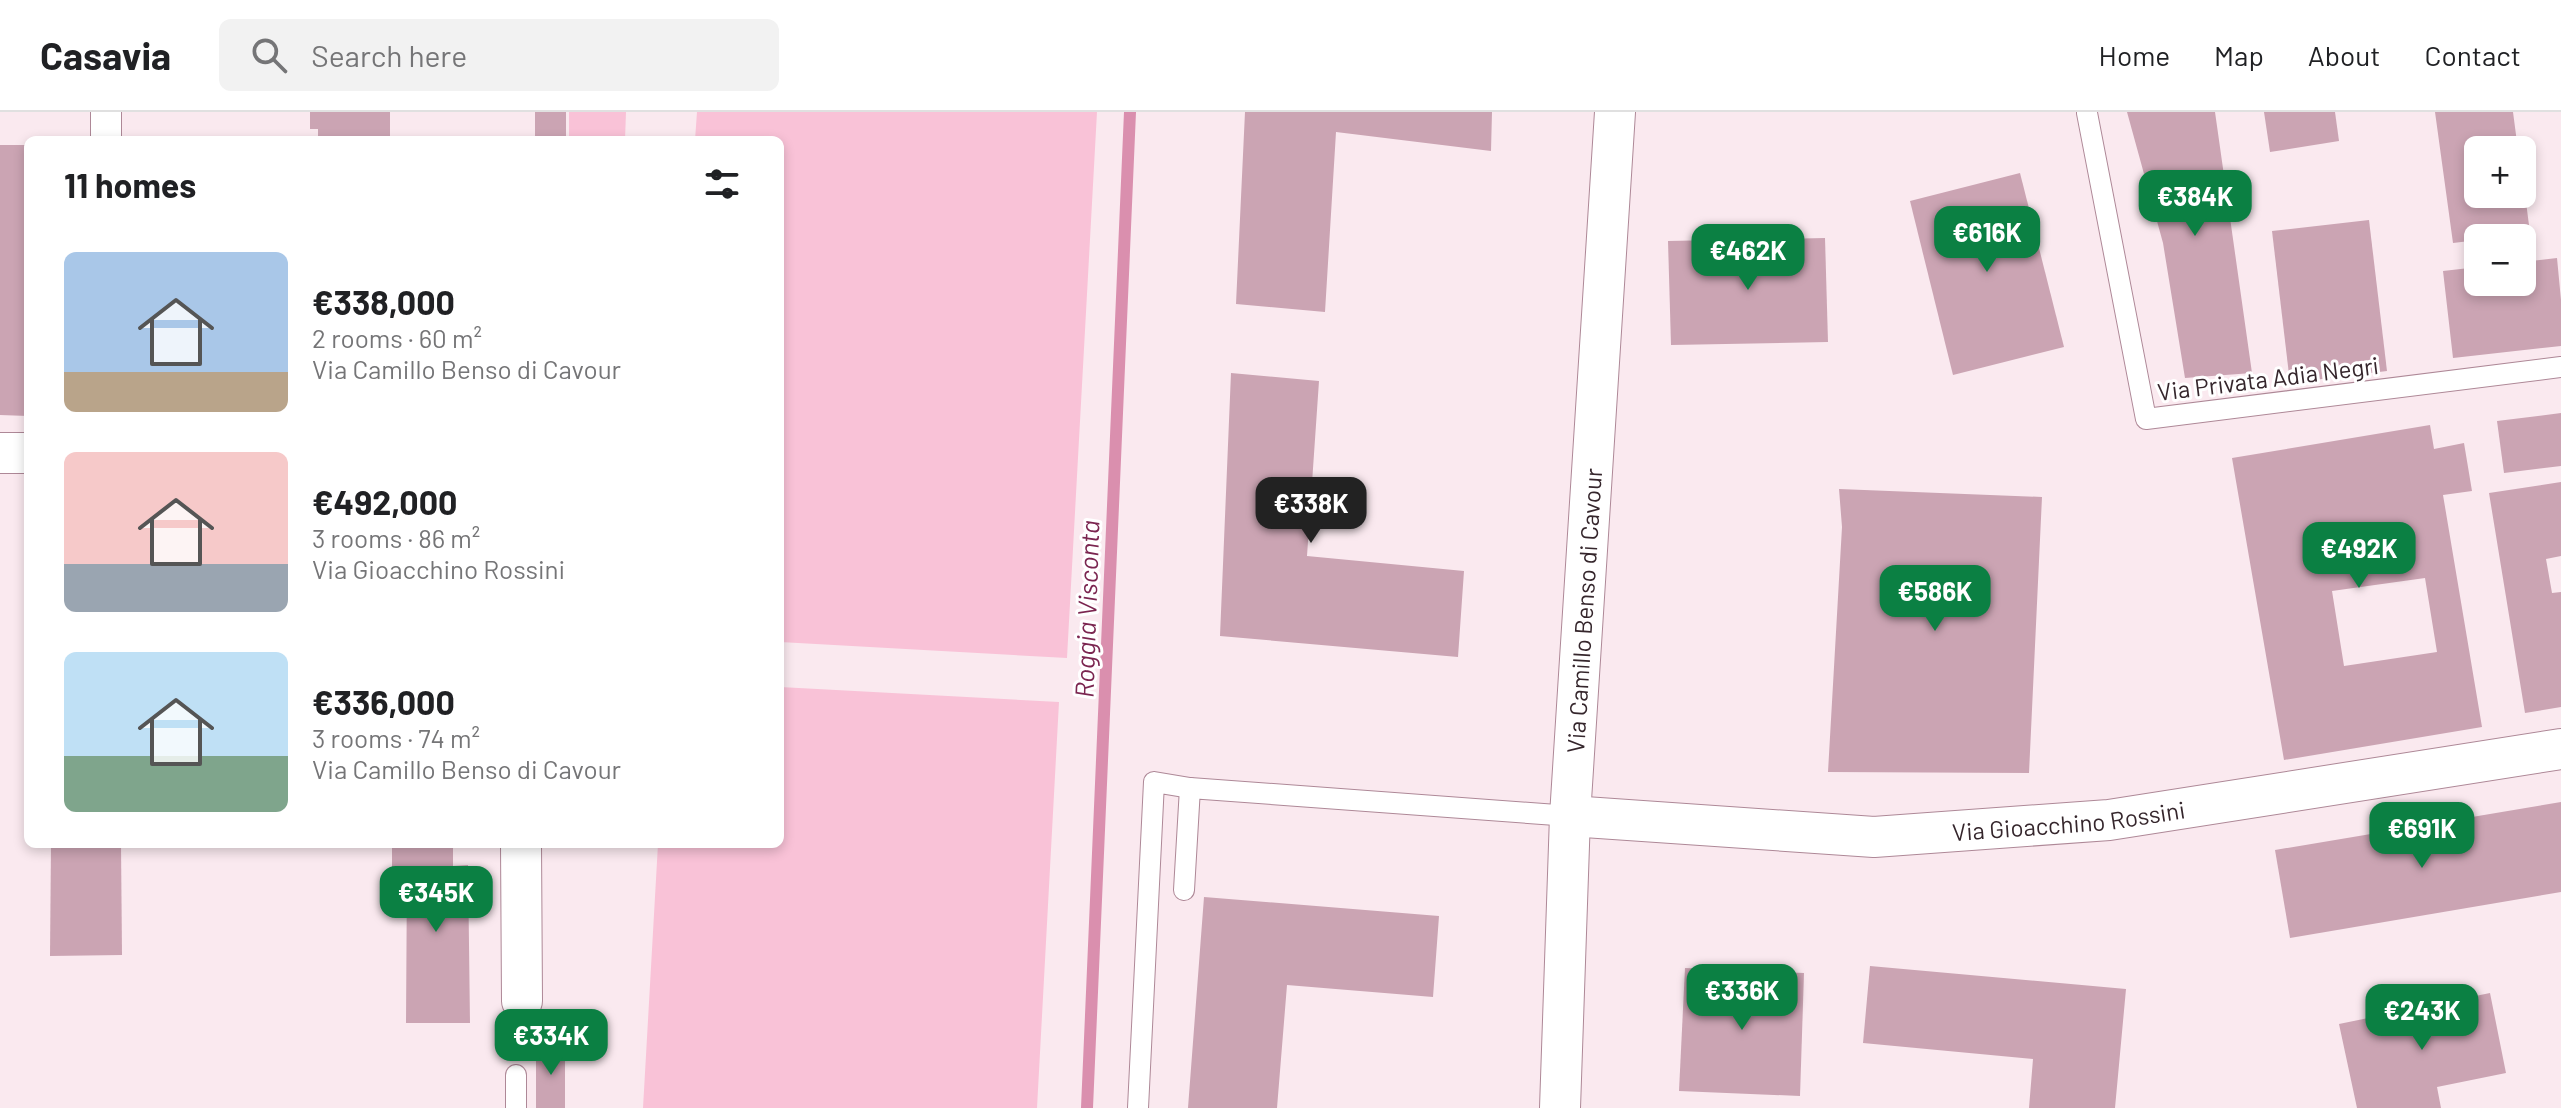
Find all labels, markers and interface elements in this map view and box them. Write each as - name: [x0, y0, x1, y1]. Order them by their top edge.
- search box: [219, 19, 779, 91]
- text: Casavia: [40, 32, 171, 78]
- icon: search: [247, 33, 291, 77]
- text: Search here: [311, 37, 467, 73]
- text: Home: [2099, 38, 2170, 72]
- text: Map: [2214, 38, 2264, 72]
- text: About: [2308, 38, 2380, 72]
- text: Contact: [2424, 38, 2521, 72]
- map controls: [2464, 136, 2536, 296]
- button: +: [2464, 136, 2536, 208]
- icon: filters: [700, 162, 744, 206]
- text: 11 homes: [64, 164, 196, 205]
- pin: €384K: [2139, 170, 2251, 238]
- text: €384K: [2157, 180, 2233, 211]
- pin: €616K: [1931, 206, 2043, 274]
- text: €616K: [1952, 216, 2022, 247]
- pin: €462K: [1692, 224, 1804, 292]
- button: −: [2464, 224, 2536, 296]
- text: €462K: [1709, 234, 1787, 265]
- text: €338,000: [312, 281, 455, 322]
- icon: home: [128, 284, 224, 380]
- text: 2 rooms · 60 m²: [312, 322, 482, 353]
- street label: Via Privata Adia Negri: [2156, 350, 2380, 406]
- text: Via Camillo Benso di Cavour: [312, 353, 621, 384]
- street label: Via Camillo Benso di Cavour: [1560, 467, 1607, 754]
- pin: €338K: [1255, 477, 1367, 545]
- text: €492,000: [312, 481, 458, 522]
- icon: home: [128, 484, 224, 580]
- text: €338K: [1274, 487, 1348, 518]
- water label: Roggia Visconta: [1067, 520, 1105, 698]
- text: 3 rooms · 86 m²: [312, 522, 480, 553]
- pin: €492K: [2303, 522, 2415, 590]
- text: €492K: [2321, 532, 2397, 563]
- text: Via Gioacchino Rossini: [312, 553, 565, 584]
- pin: €586K: [1879, 565, 1991, 633]
- text: €586K: [1898, 575, 1972, 606]
- text: €336,000: [312, 681, 455, 722]
- icon: home: [128, 684, 224, 780]
- text: 3 rooms · 74 m²: [312, 722, 480, 753]
- text: Via Camillo Benso di Cavour: [312, 753, 621, 784]
- street label: Via Gioacchino Rossini: [1951, 794, 2187, 846]
- pin: €691K: [2366, 802, 2478, 870]
- text: €691K: [2387, 812, 2457, 843]
- pin: €345K: [380, 866, 492, 934]
- text: €345K: [398, 876, 474, 907]
- pin: €336K: [1686, 964, 1798, 1032]
- text: €336K: [1705, 974, 1779, 1005]
- pin: €243K: [2366, 984, 2478, 1052]
- text: €243K: [2383, 994, 2461, 1025]
- pin: €334K: [495, 1009, 607, 1077]
- text: €334K: [513, 1019, 589, 1050]

